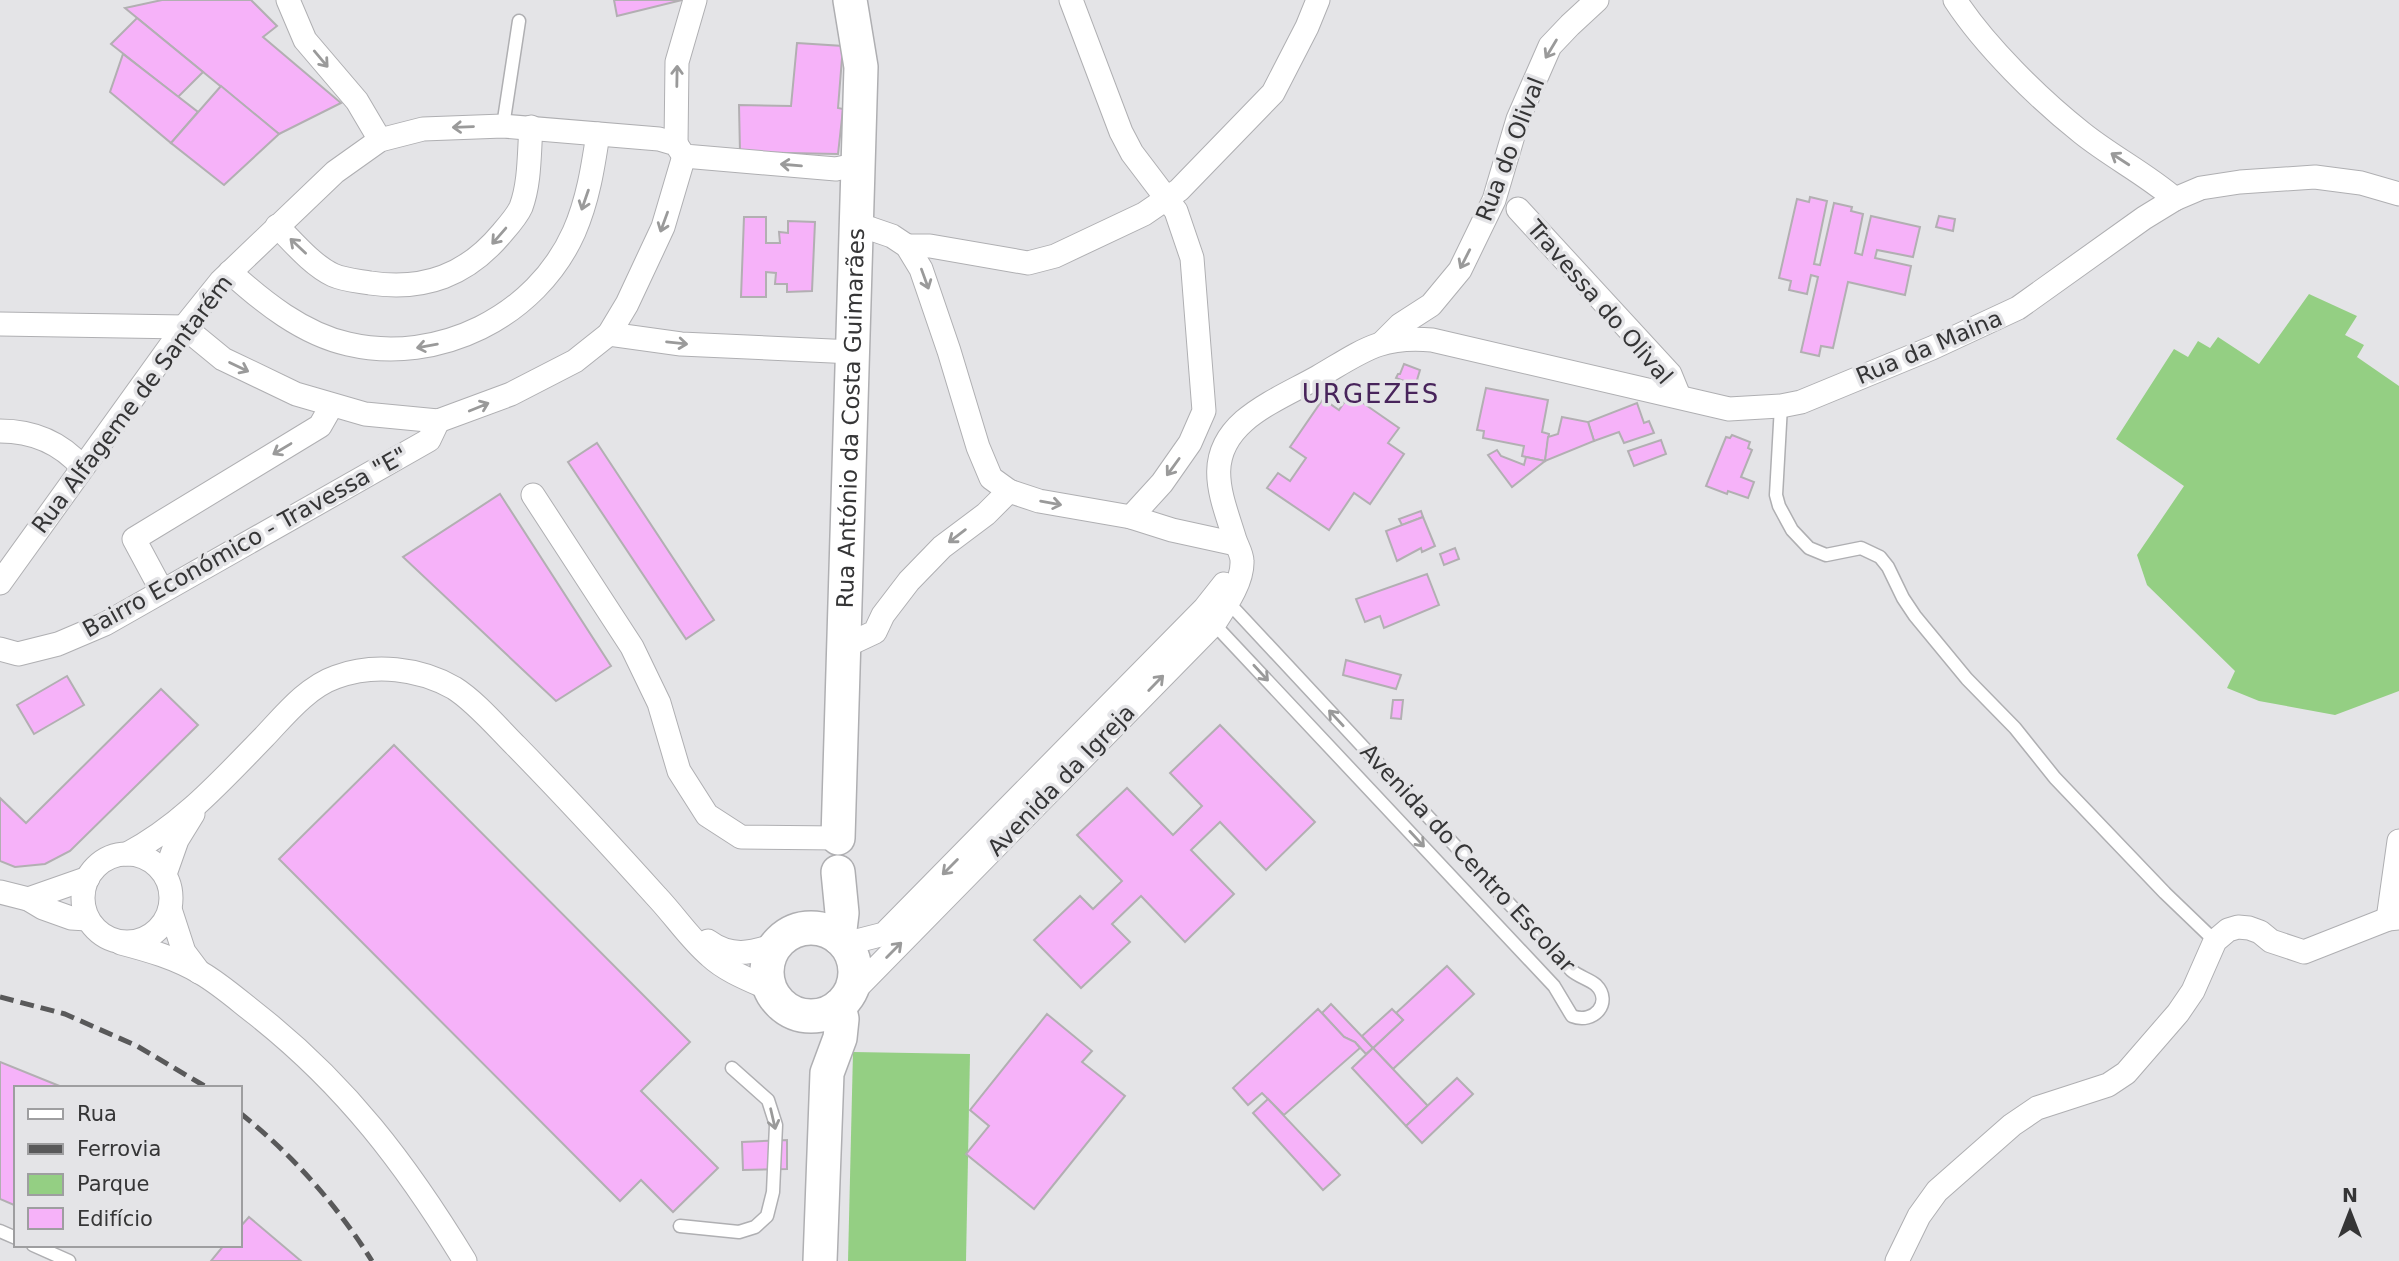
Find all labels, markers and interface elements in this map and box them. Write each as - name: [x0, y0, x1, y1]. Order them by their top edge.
- one-way arrow: [1543, 39, 1557, 59]
- one-way arrow: [313, 49, 329, 67]
- one-way arrow: [670, 65, 684, 88]
- street label: Rua do Olival: [1471, 73, 1549, 225]
- one-way arrow: [451, 121, 474, 134]
- one-way arrow: [2111, 151, 2130, 166]
- one-way arrow: [780, 158, 803, 171]
- one-way arrow: [578, 189, 590, 211]
- one-way arrow: [657, 210, 670, 232]
- street label: Travessa do Olival: [1521, 214, 1678, 389]
- one-way arrow: [491, 227, 507, 245]
- street label: Rua António da Costa Guimarães: [832, 228, 869, 609]
- one-way arrow: [290, 238, 307, 255]
- one-way arrow: [1458, 248, 1472, 269]
- one-way arrow: [920, 267, 932, 289]
- street label: Rua Alfageme de Santarém: [27, 270, 237, 538]
- street label: Rua da Maina: [1852, 305, 2006, 389]
- one-way arrow: [665, 336, 688, 349]
- one-way arrow: [416, 340, 439, 354]
- one-way arrow: [228, 361, 249, 374]
- district label: URGEZES: [1302, 379, 1440, 409]
- one-way arrow: [468, 399, 489, 412]
- street label: Bairro Económico - Travessa "E": [78, 442, 412, 642]
- one-way arrow: [272, 442, 292, 456]
- one-way arrow: [1166, 457, 1180, 476]
- one-way arrow: [1040, 497, 1062, 510]
- one-way arrow: [949, 528, 967, 543]
- one-way arrow: [1253, 664, 1270, 681]
- one-way arrow: [1148, 675, 1165, 692]
- street label: Avenida da Igreja: [982, 699, 1140, 861]
- one-way arrow: [1328, 709, 1344, 727]
- street label: Avenida do Centro Escolar: [1355, 739, 1581, 978]
- one-way arrow: [1409, 830, 1426, 847]
- one-way arrow: [942, 858, 959, 875]
- one-way arrow: [885, 942, 902, 959]
- legend: [14, 1086, 242, 1247]
- text: Rua: [77, 1102, 117, 1126]
- one-way arrow: [767, 1107, 781, 1130]
- text: Ferrovia: [77, 1137, 161, 1161]
- text: Parque: [77, 1172, 149, 1196]
- north arrow: [2315, 1177, 2385, 1247]
- text: N: [2342, 1184, 2358, 1206]
- text: Edifício: [77, 1207, 153, 1231]

